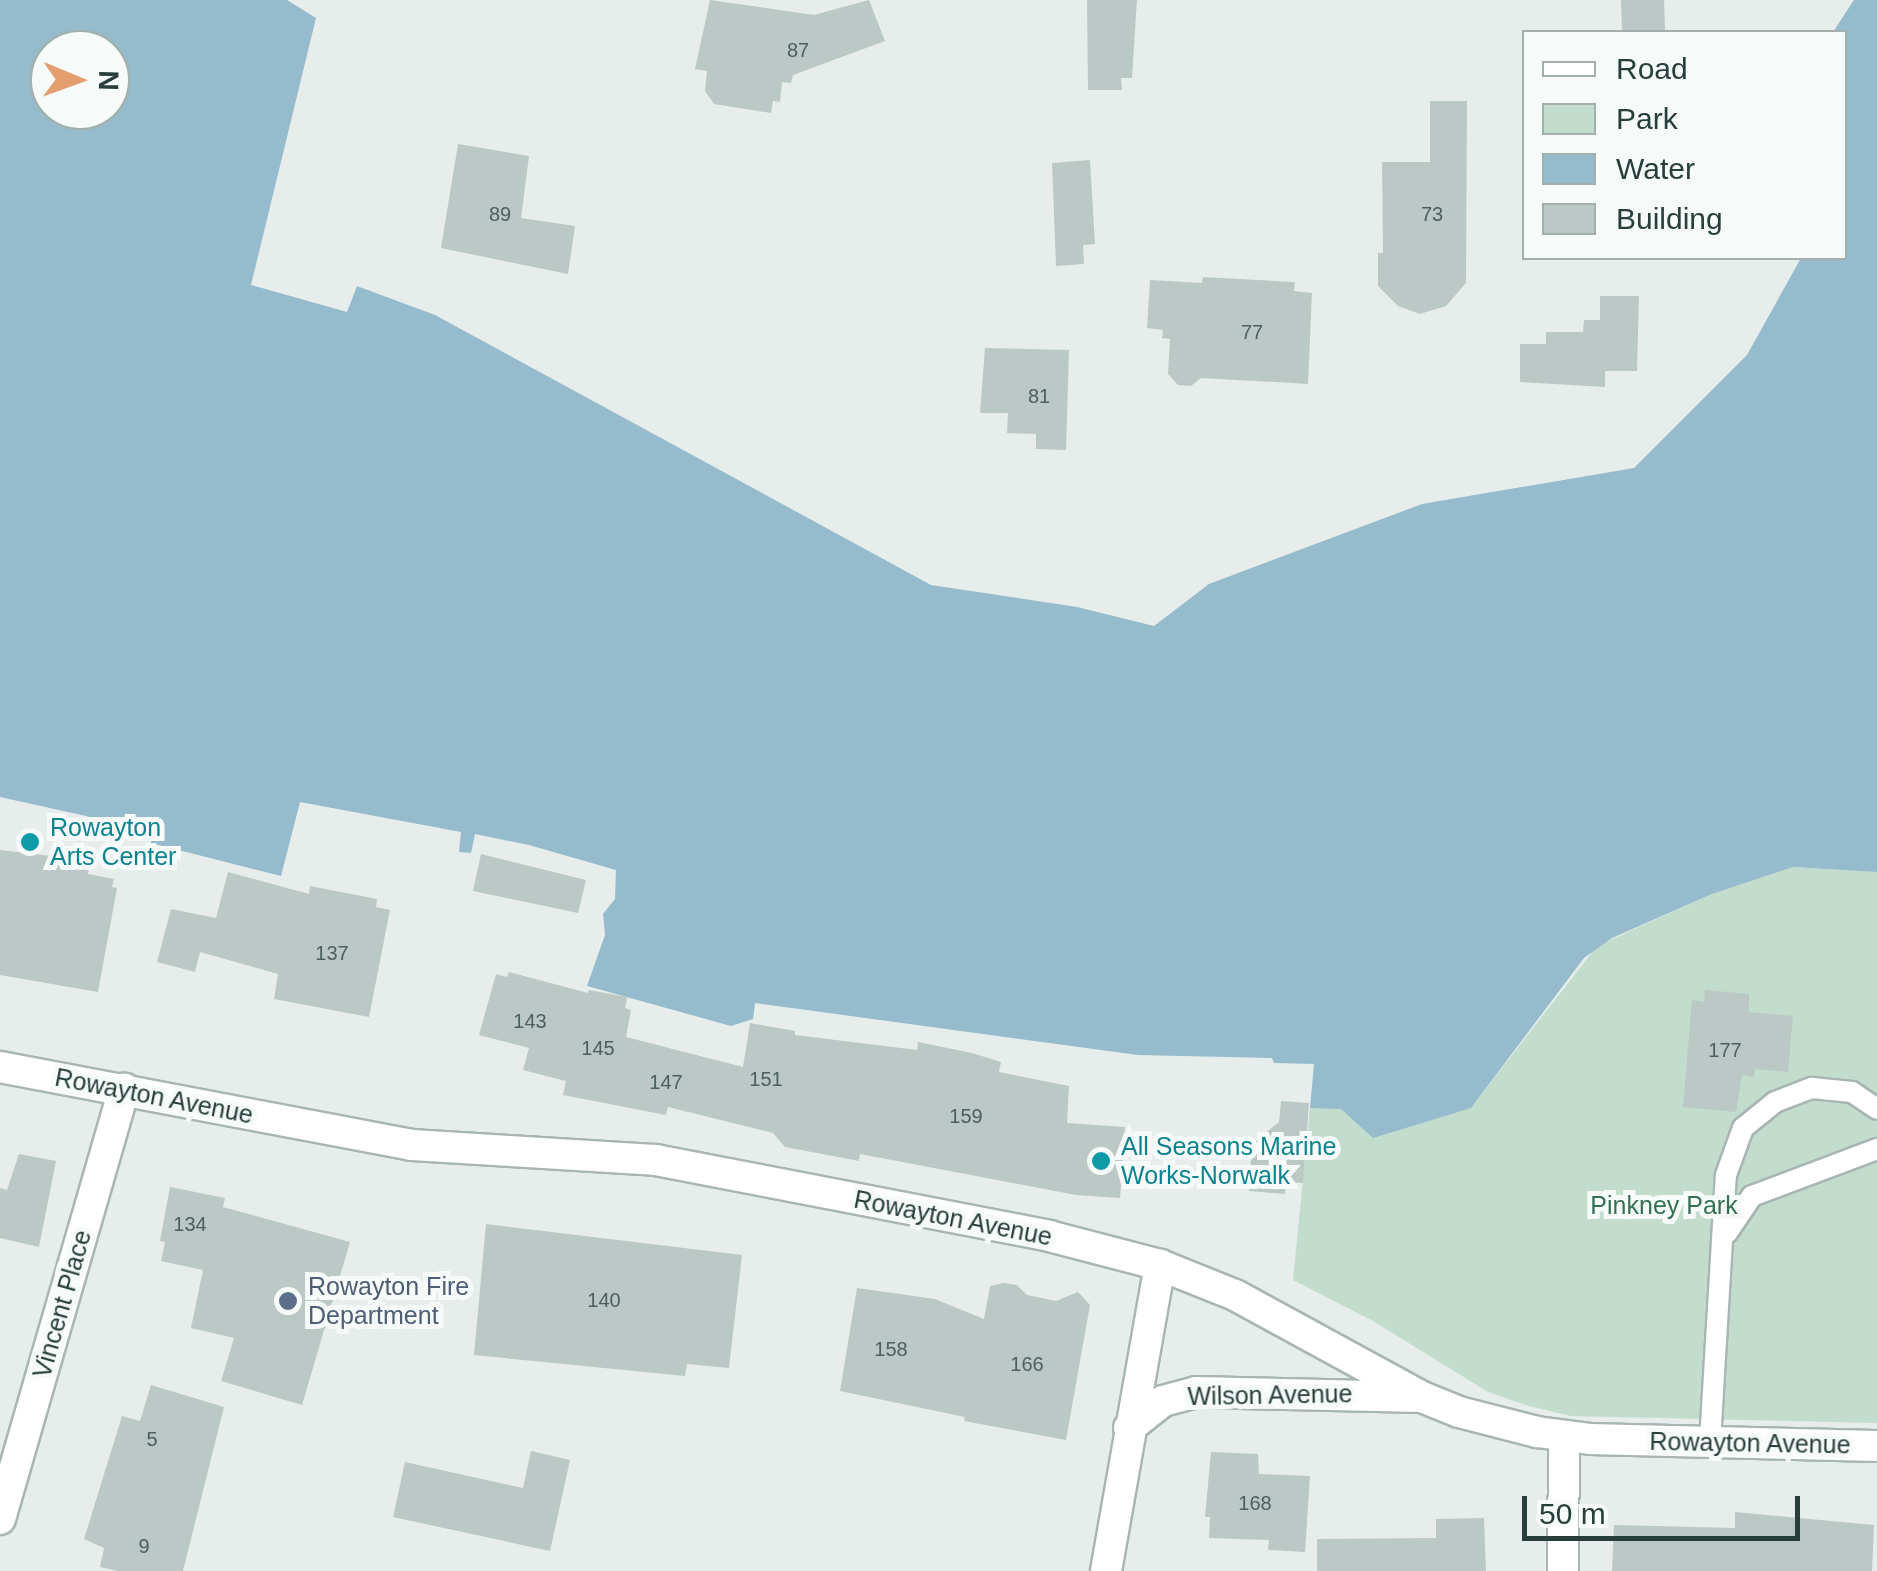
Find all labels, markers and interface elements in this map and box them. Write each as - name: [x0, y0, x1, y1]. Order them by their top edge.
- north arrow: [30, 30, 130, 130]
- legend: [1522, 30, 1847, 260]
- house number: 87: [787, 38, 809, 62]
- text: Road: [1616, 52, 1688, 85]
- text: N: [93, 70, 124, 91]
- text: Park: [1616, 102, 1678, 135]
- text: Water: [1616, 152, 1695, 185]
- house number: 89: [489, 202, 511, 226]
- house number: 73: [1421, 202, 1443, 226]
- text: Building: [1616, 202, 1723, 235]
- house number: 77: [1241, 320, 1263, 344]
- house number: 81: [1028, 384, 1050, 408]
- place label: Rowayton Arts Center: [50, 813, 176, 872]
- marker: Rowayton Arts Center: [19, 831, 41, 853]
- house number: 137: [315, 941, 349, 965]
- house number: 143: [513, 1009, 547, 1033]
- house number: 145: [581, 1036, 615, 1060]
- house number: 177: [1708, 1038, 1742, 1062]
- street label: Rowayton Avenue: [52, 1062, 256, 1130]
- house number: 151: [749, 1067, 783, 1091]
- house number: 147: [649, 1070, 683, 1094]
- house number: 159: [949, 1104, 983, 1128]
- place label: All Seasons Marine Works-Norwalk: [1121, 1132, 1336, 1191]
- marker: All Seasons Marine Works-Norwalk: [1090, 1150, 1112, 1172]
- street label: Rowayton Avenue: [851, 1184, 1055, 1252]
- park label: Pinkney Park: [1590, 1190, 1738, 1220]
- house number: 134: [173, 1212, 207, 1236]
- street label: Vincent Place: [27, 1227, 97, 1381]
- place label: Rowayton Fire Department: [308, 1272, 469, 1331]
- house number: 140: [587, 1288, 621, 1312]
- marker: Rowayton Fire Department: [277, 1290, 299, 1312]
- house number: 158: [874, 1337, 908, 1361]
- house number: 166: [1010, 1352, 1044, 1376]
- street label: Wilson Avenue: [1187, 1379, 1353, 1411]
- street label: Rowayton Avenue: [1649, 1426, 1851, 1460]
- house number: 5: [146, 1427, 158, 1451]
- scale bar: [1527, 1476, 1804, 1538]
- house number: 168: [1238, 1491, 1272, 1515]
- text: 50 m: [1539, 1497, 1606, 1530]
- house number: 9: [138, 1534, 150, 1558]

